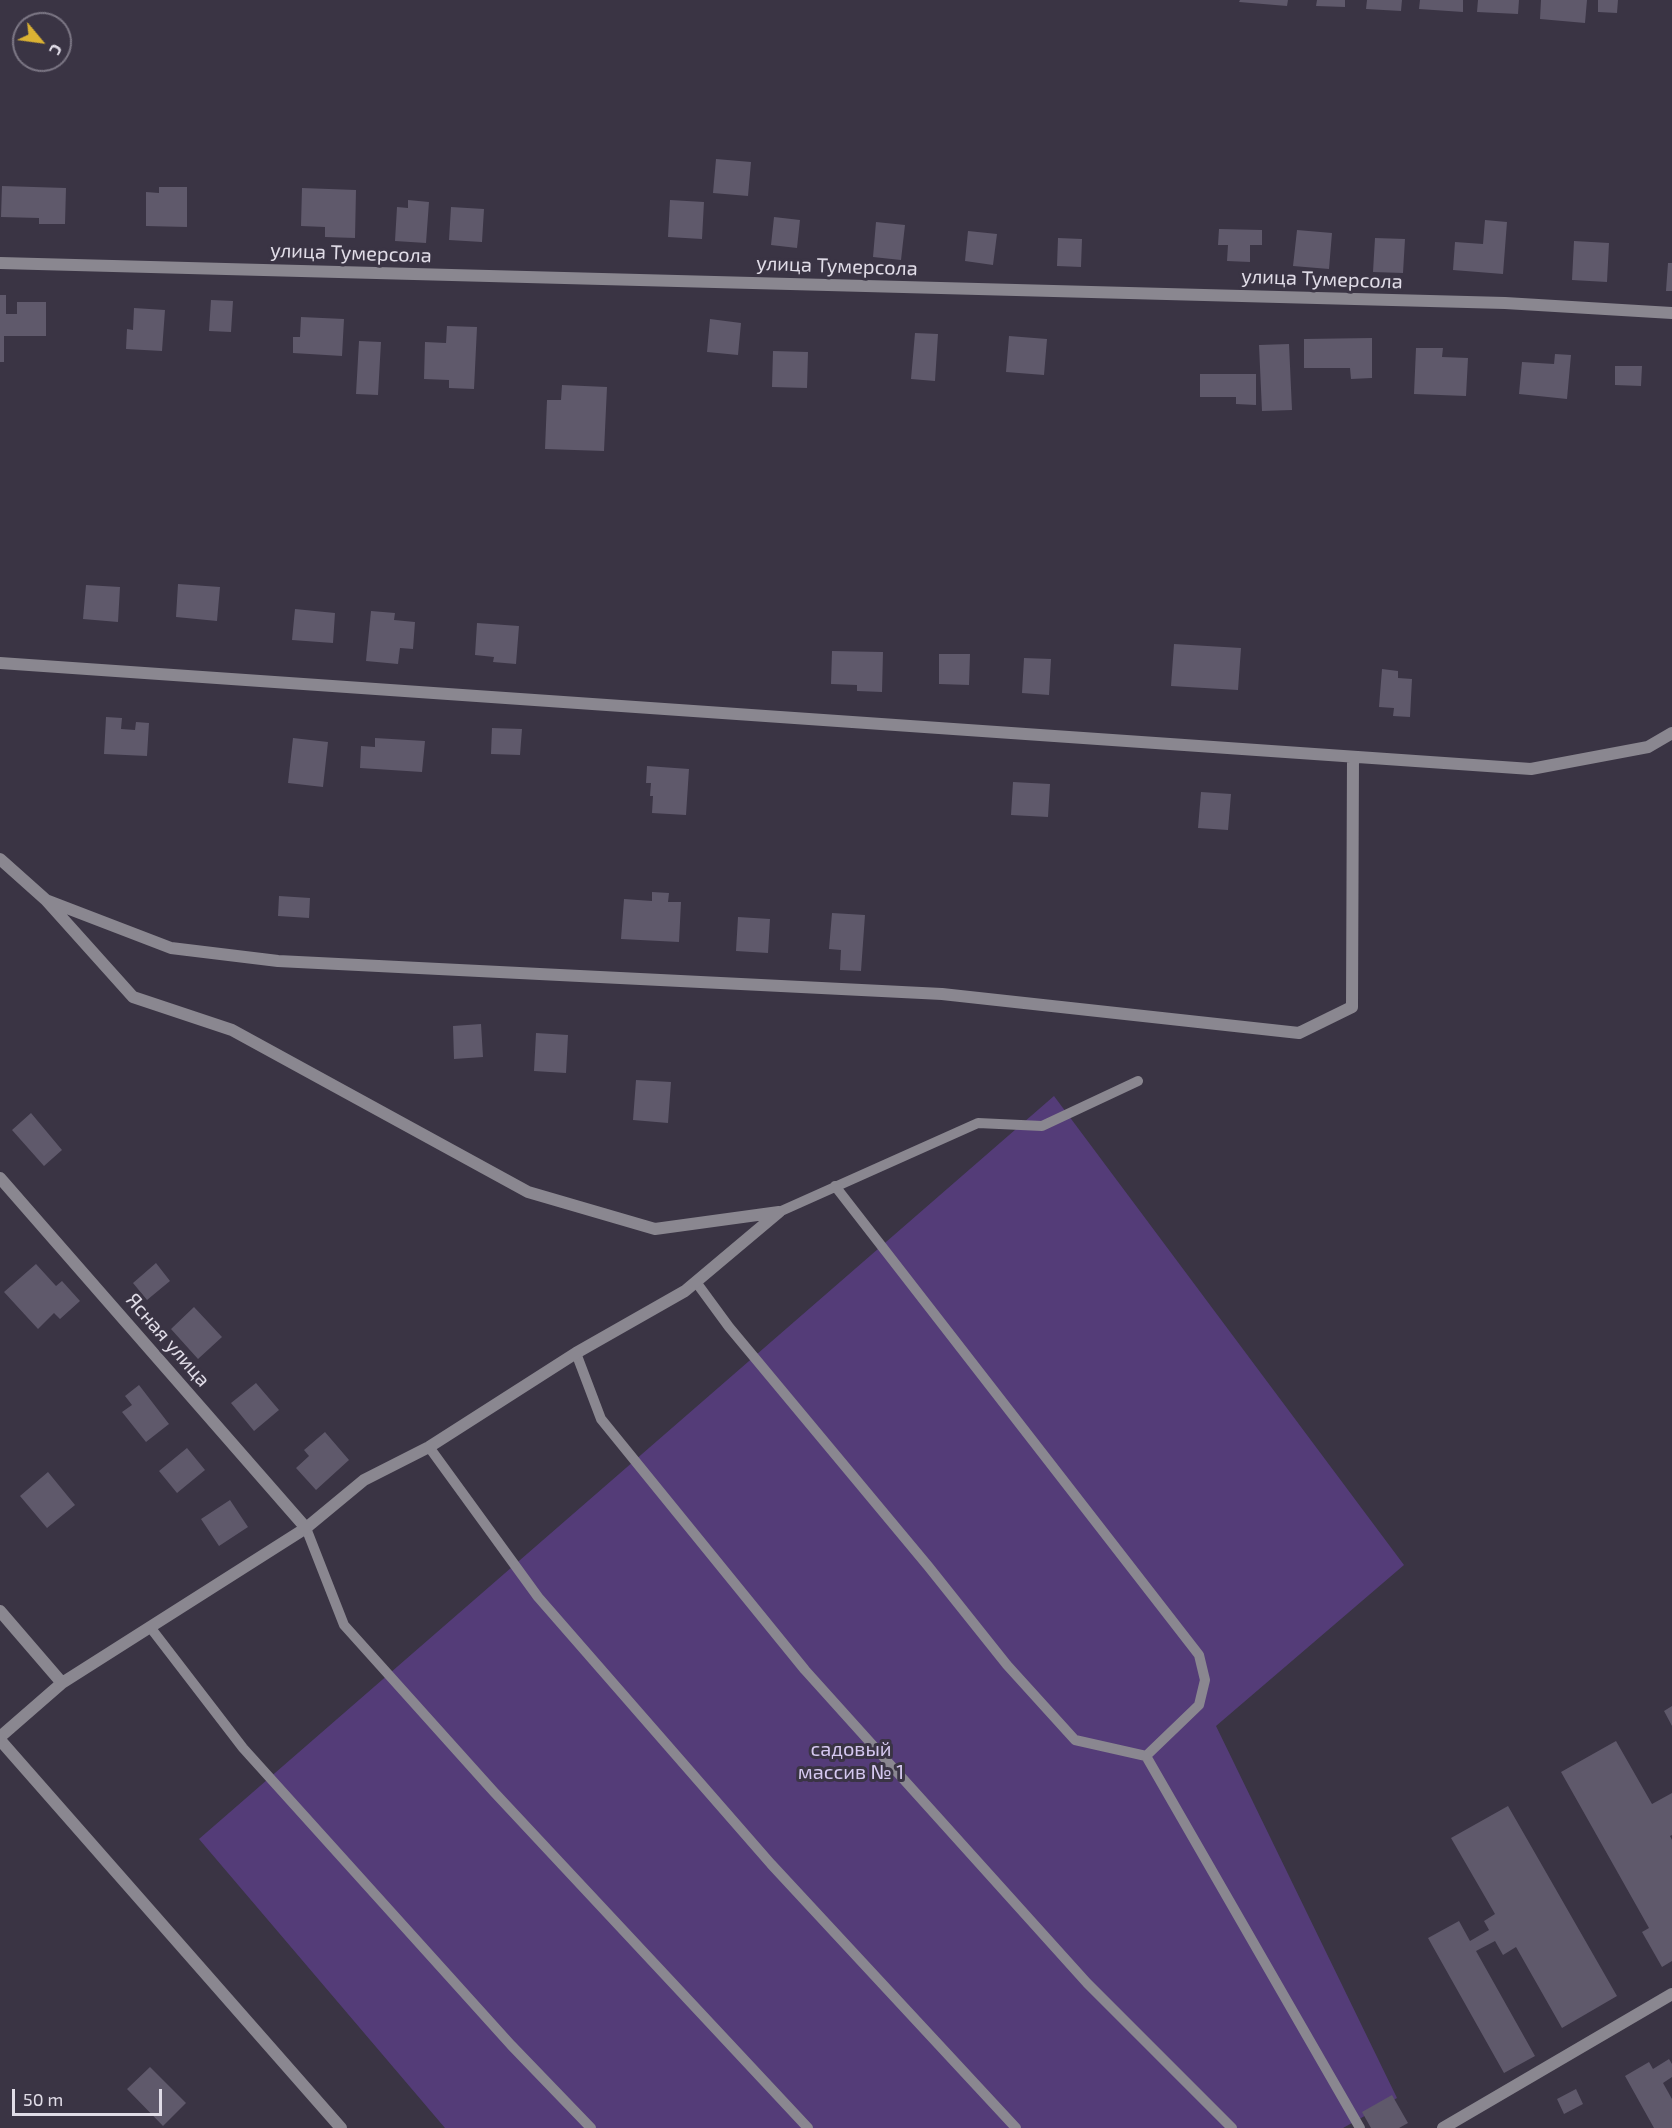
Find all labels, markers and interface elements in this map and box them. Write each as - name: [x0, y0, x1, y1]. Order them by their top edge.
- north arrow: [12, 12, 72, 72]
- text: С: [46, 41, 67, 59]
- street label: улица Тумерсола: [270, 238, 432, 268]
- street label: улица Тумерсола: [756, 251, 918, 281]
- street label: улица Тумерсола: [1241, 264, 1403, 294]
- street label: Ясная улица: [121, 1288, 215, 1392]
- park label: садовый массив № 1: [798, 1737, 904, 1784]
- scale bar: [15, 2077, 165, 2115]
- text: 50 m: [23, 2088, 63, 2110]

